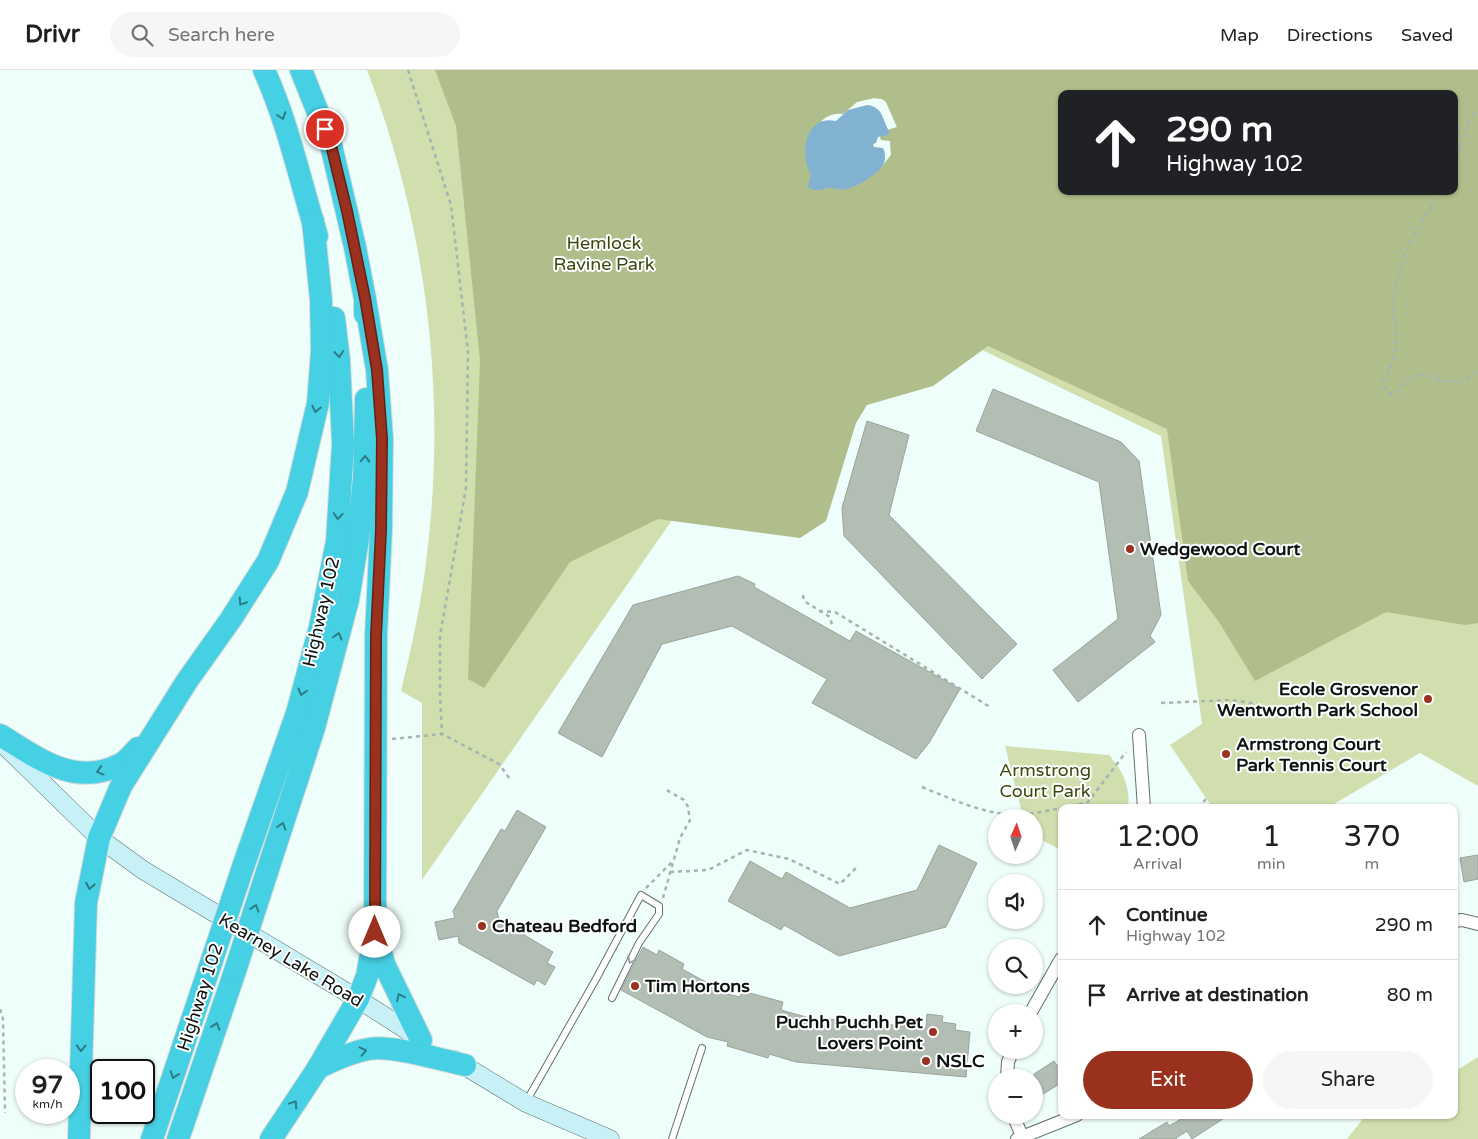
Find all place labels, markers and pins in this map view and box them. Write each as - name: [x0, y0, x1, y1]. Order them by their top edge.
- pin: [304, 108, 346, 150]
- place label: Wedgewood Court: [1140, 538, 1300, 560]
- marker: Wedgewood Court: [1124, 543, 1136, 555]
- place label: Ecole Grosvenor Wentworth Park School: [1217, 678, 1419, 721]
- marker: Ecole Grosvenor Wentworth Park School: [1422, 693, 1434, 705]
- place label: Armstrong Court Park Tennis Court: [1236, 733, 1387, 776]
- marker: Armstrong Court Park Tennis Court: [1220, 748, 1232, 760]
- place label: Chateau Bedford: [492, 915, 637, 937]
- marker: Chateau Bedford: [476, 920, 488, 932]
- place label: Tim Hortons: [644, 975, 750, 997]
- marker: Tim Hortons: [629, 980, 641, 992]
- place label: Puchh Puchh Pet Lovers Point: [776, 1011, 923, 1054]
- marker: Puchh Puchh Pet Lovers Point: [927, 1026, 939, 1038]
- place label: NSLC: [936, 1050, 985, 1072]
- marker: NSLC: [920, 1055, 932, 1067]

